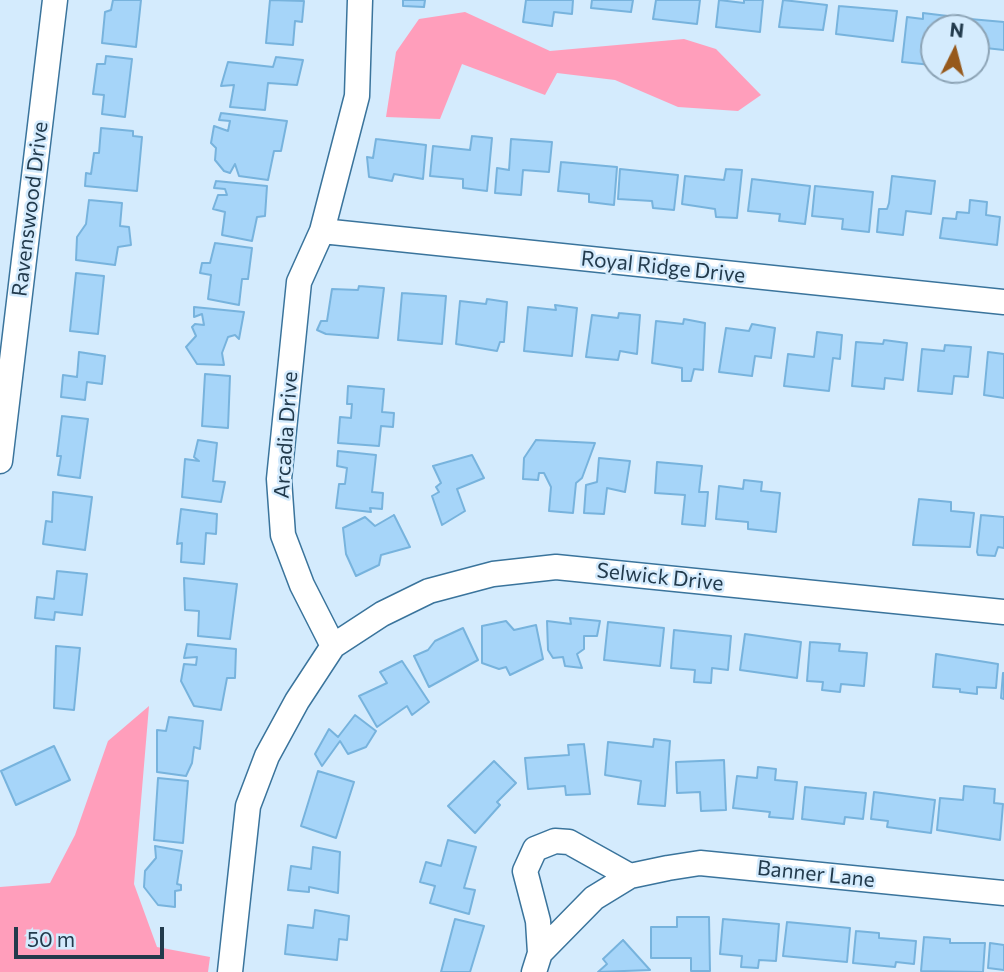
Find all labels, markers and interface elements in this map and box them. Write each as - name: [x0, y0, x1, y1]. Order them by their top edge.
- north arrow: [920, 14, 990, 84]
- text: N: [949, 17, 965, 42]
- street label: Ravenswood Drive: [7, 120, 53, 298]
- street label: Royal Ridge Drive: [580, 246, 746, 288]
- street label: Arcadia Drive: [269, 371, 303, 499]
- street label: Selwick Drive: [595, 558, 725, 596]
- street label: Banner Lane: [756, 855, 876, 893]
- scale bar: [18, 912, 168, 956]
- text: 50 m: [27, 926, 75, 951]

